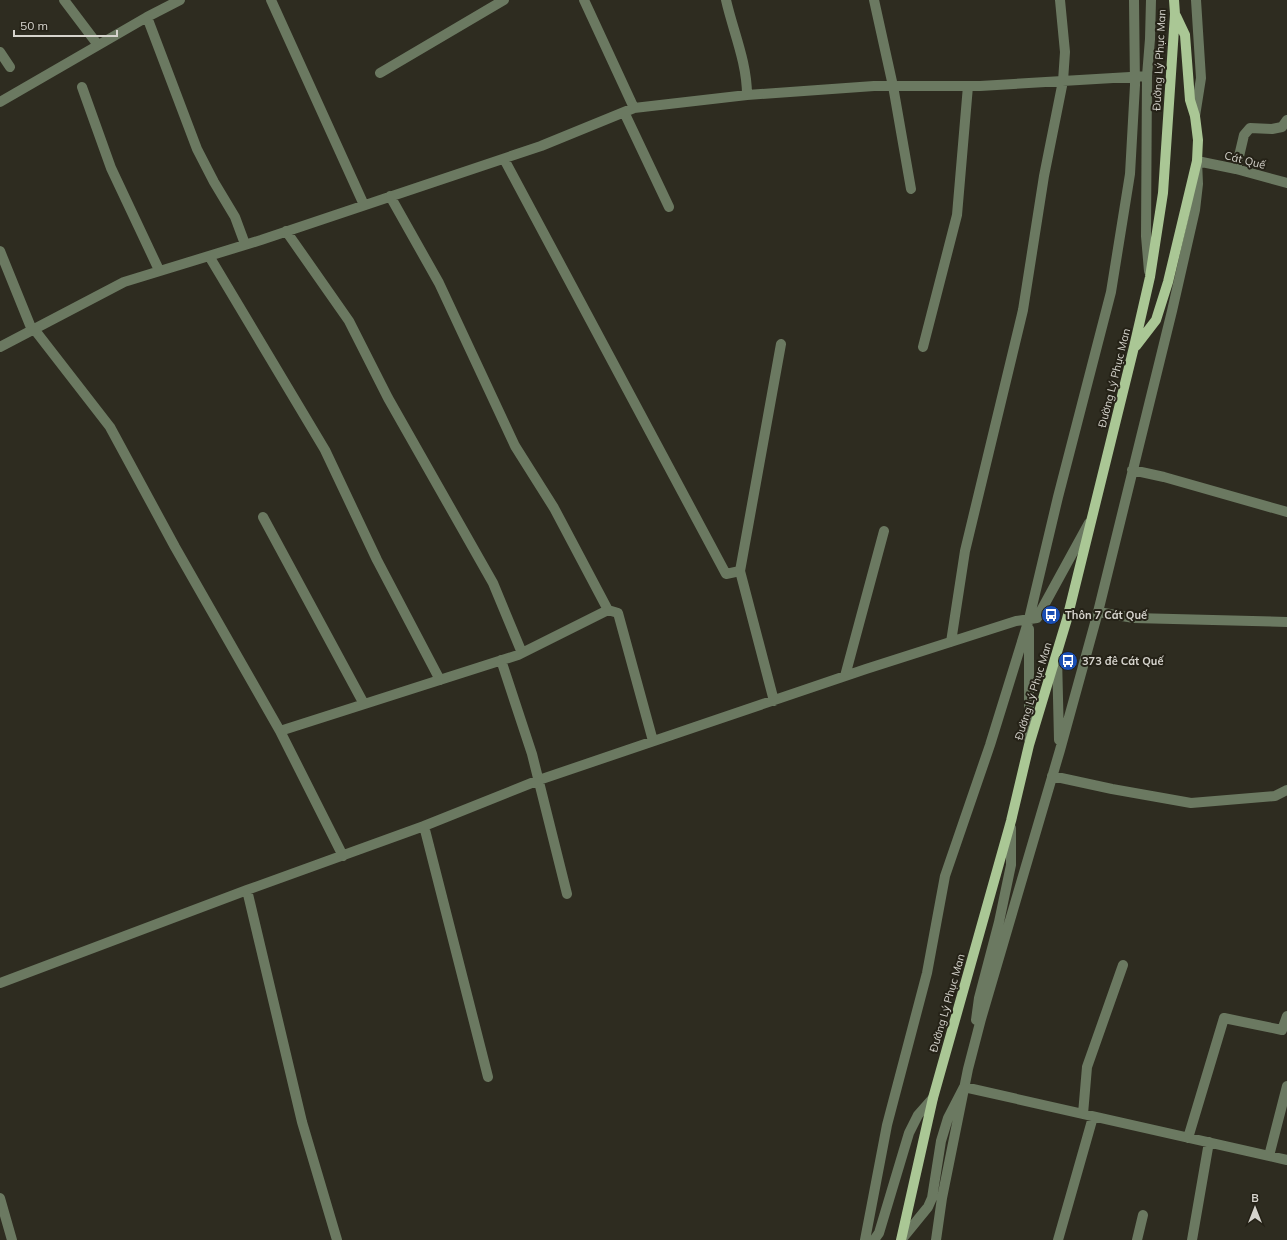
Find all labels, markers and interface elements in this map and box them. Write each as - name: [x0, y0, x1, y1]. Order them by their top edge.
- street label: Đường Lý Phục Man: [1149, 9, 1169, 111]
- scale bar: [14, 12, 117, 38]
- text: 50 m: [20, 18, 48, 33]
- street label: Cát Quế: [1223, 148, 1267, 172]
- street label: Đường Lý Phục Man: [1095, 327, 1133, 429]
- bus stop icon: Thôn 7 Cát Quế: [1040, 604, 1062, 626]
- place label: Thôn 7 Cát Quế: [1065, 608, 1148, 622]
- street label: Đường Lý Phục Man: [1011, 640, 1055, 742]
- bus stop icon: 373 đê Cát Quế: [1057, 650, 1079, 672]
- place label: 373 đê Cát Quế: [1082, 654, 1164, 668]
- street label: Đường Lý Phục Man: [926, 952, 968, 1054]
- north arrow: [1235, 1188, 1275, 1228]
- text: B: [1251, 1191, 1259, 1205]

